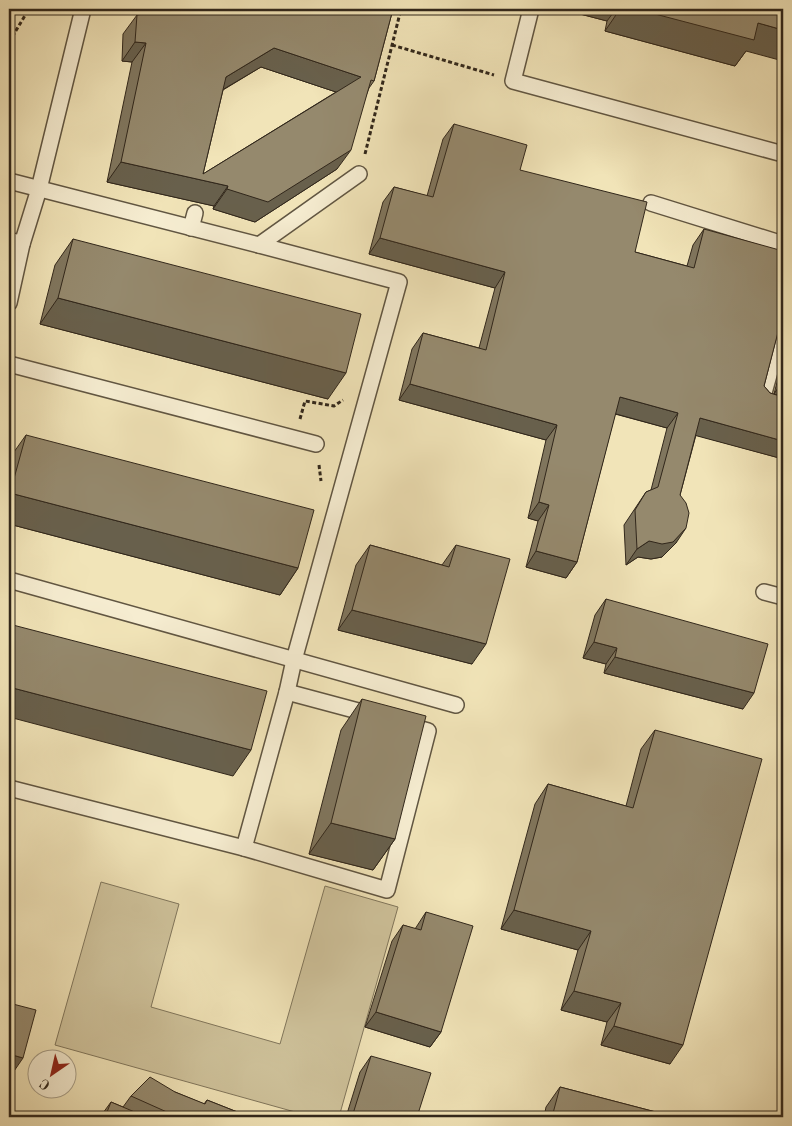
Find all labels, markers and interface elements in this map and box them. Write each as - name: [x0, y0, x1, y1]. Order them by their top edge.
- north arrow: [28, 1048, 78, 1098]
- text: С: [38, 1076, 53, 1092]

